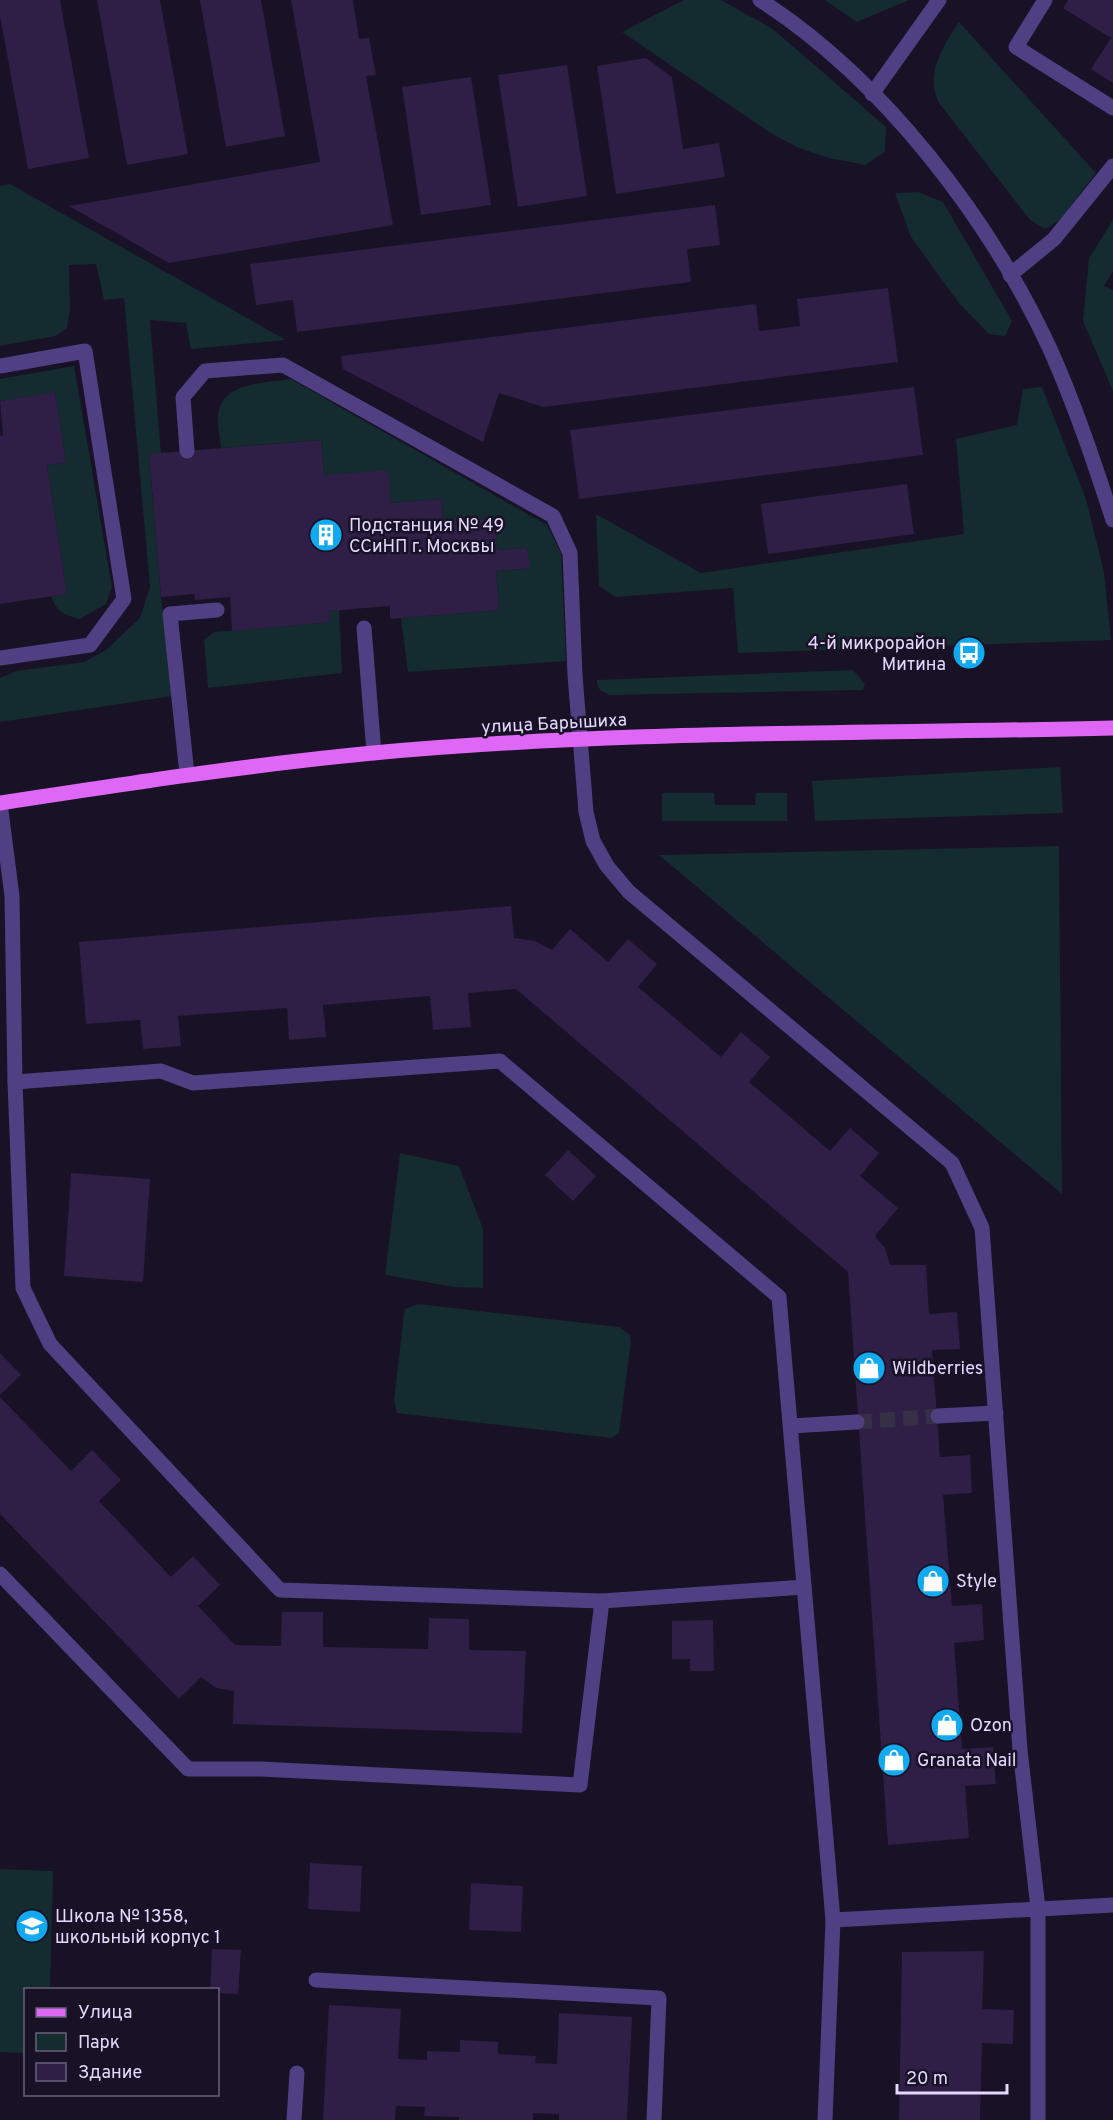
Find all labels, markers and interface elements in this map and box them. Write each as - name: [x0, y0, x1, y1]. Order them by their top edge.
- place label: Подстанция № 49 ССиНП г. Москвы: [349, 515, 504, 559]
- building icon: Подстанция № 49 ССиНП г. Москвы: [308, 517, 344, 553]
- place label: 4-й микрорайон Митина: [808, 633, 946, 677]
- bus stop icon: 4-й микрорайон Митина: [951, 635, 987, 671]
- street label: улица Барышиха: [481, 709, 628, 740]
- shop icon: Wildberries: [851, 1350, 887, 1386]
- place label: Wildberries: [892, 1358, 983, 1381]
- shop icon: Style: [915, 1563, 951, 1599]
- place label: Style: [956, 1571, 997, 1594]
- shop icon: Ozon: [929, 1707, 965, 1743]
- place label: Ozon: [970, 1715, 1012, 1738]
- shop icon: Granata Nail: [876, 1742, 912, 1778]
- place label: Granata Nail: [917, 1750, 1016, 1773]
- place label: Школа № 1358, школьный корпус 1: [55, 1906, 221, 1950]
- school or university icon: Школа № 1358, школьный корпус 1: [14, 1908, 50, 1944]
- legend: [24, 1988, 219, 2096]
- text: Улица: [78, 2002, 132, 2025]
- text: Парк: [78, 2032, 120, 2055]
- scale bar: [897, 2057, 1006, 2095]
- text: Здание: [78, 2062, 142, 2085]
- text: 20 m: [906, 2068, 948, 2091]

